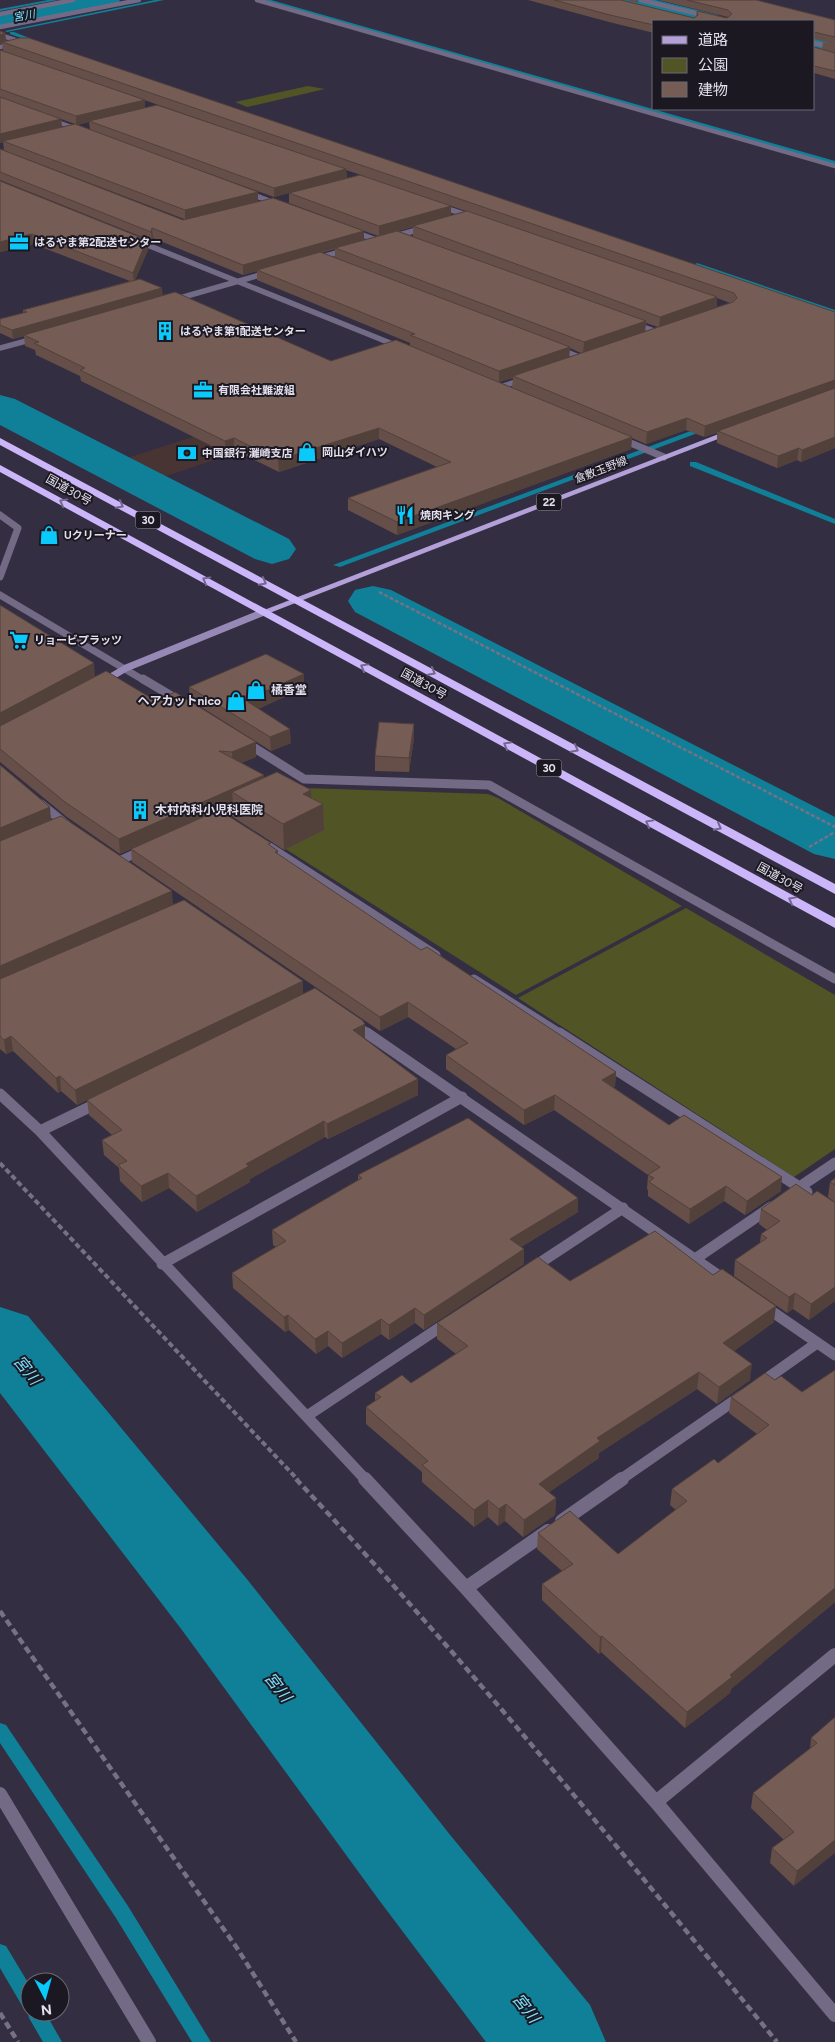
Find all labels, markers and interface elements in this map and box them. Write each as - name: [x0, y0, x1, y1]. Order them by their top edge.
- water label: 宮川: [12, 7, 37, 24]
- legend: [652, 20, 815, 110]
- text: 道路: [698, 31, 728, 49]
- text: 公園: [698, 56, 728, 74]
- text: 建物: [698, 81, 728, 99]
- office icon: はるやま第2配送センター: [8, 231, 30, 253]
- place label: はるやま第2配送センター: [34, 236, 161, 249]
- building icon: はるやま第1配送センター: [154, 320, 176, 342]
- place label: はるやま第1配送センター: [180, 325, 306, 338]
- office icon: 有限会社難波組: [192, 379, 214, 401]
- place label: 有限会社難波組: [218, 384, 295, 397]
- shop icon: 岡山ダイハツ: [296, 441, 318, 463]
- bank icon: 中国銀行 灘崎支店: [176, 442, 198, 464]
- place label: 岡山ダイハツ: [322, 446, 388, 459]
- place label: 中国銀行 灘崎支店: [202, 447, 293, 460]
- street label: 倉敷玉野線: [573, 454, 629, 486]
- street label: 国道30号: [44, 472, 94, 508]
- road number: 22: [536, 494, 562, 511]
- one-way arrow: [59, 499, 68, 509]
- one-way arrow: [115, 499, 124, 509]
- restaurant icon: 焼肉キング: [394, 504, 416, 526]
- place label: 焼肉キング: [420, 509, 475, 522]
- road number: 30: [136, 512, 160, 528]
- shop icon: Uクリーナー: [38, 524, 60, 546]
- place label: Uクリーナー: [64, 529, 127, 542]
- one-way arrow: [202, 576, 211, 586]
- one-way arrow: [258, 576, 267, 586]
- supermarket icon: リョービプラッツ: [8, 629, 30, 651]
- place label: リョービプラッツ: [34, 634, 122, 647]
- one-way arrow: [360, 663, 369, 673]
- street label: 国道30号: [399, 666, 449, 702]
- one-way arrow: [426, 666, 435, 676]
- shop icon: 橘香堂: [245, 679, 267, 701]
- place label: 橘香堂: [271, 683, 307, 697]
- shop icon: ヘアカットnico: [225, 690, 247, 712]
- place label: ヘアカットnico: [138, 694, 221, 708]
- one-way arrow: [503, 741, 512, 751]
- one-way arrow: [569, 743, 578, 753]
- road number: 30: [536, 760, 562, 776]
- building icon: 木村内科小児科医院: [129, 799, 151, 821]
- place label: 木村内科小児科医院: [155, 803, 263, 817]
- one-way arrow: [646, 819, 655, 829]
- one-way arrow: [712, 820, 721, 830]
- street label: 国道30号: [755, 860, 805, 896]
- one-way arrow: [789, 897, 798, 907]
- water label: 宮川: [10, 1352, 46, 1390]
- water label: 宮川: [261, 1669, 297, 1707]
- north arrow: [20, 1972, 70, 2022]
- water label: 宮川: [509, 1990, 545, 2028]
- text: N: [40, 2000, 53, 2018]

